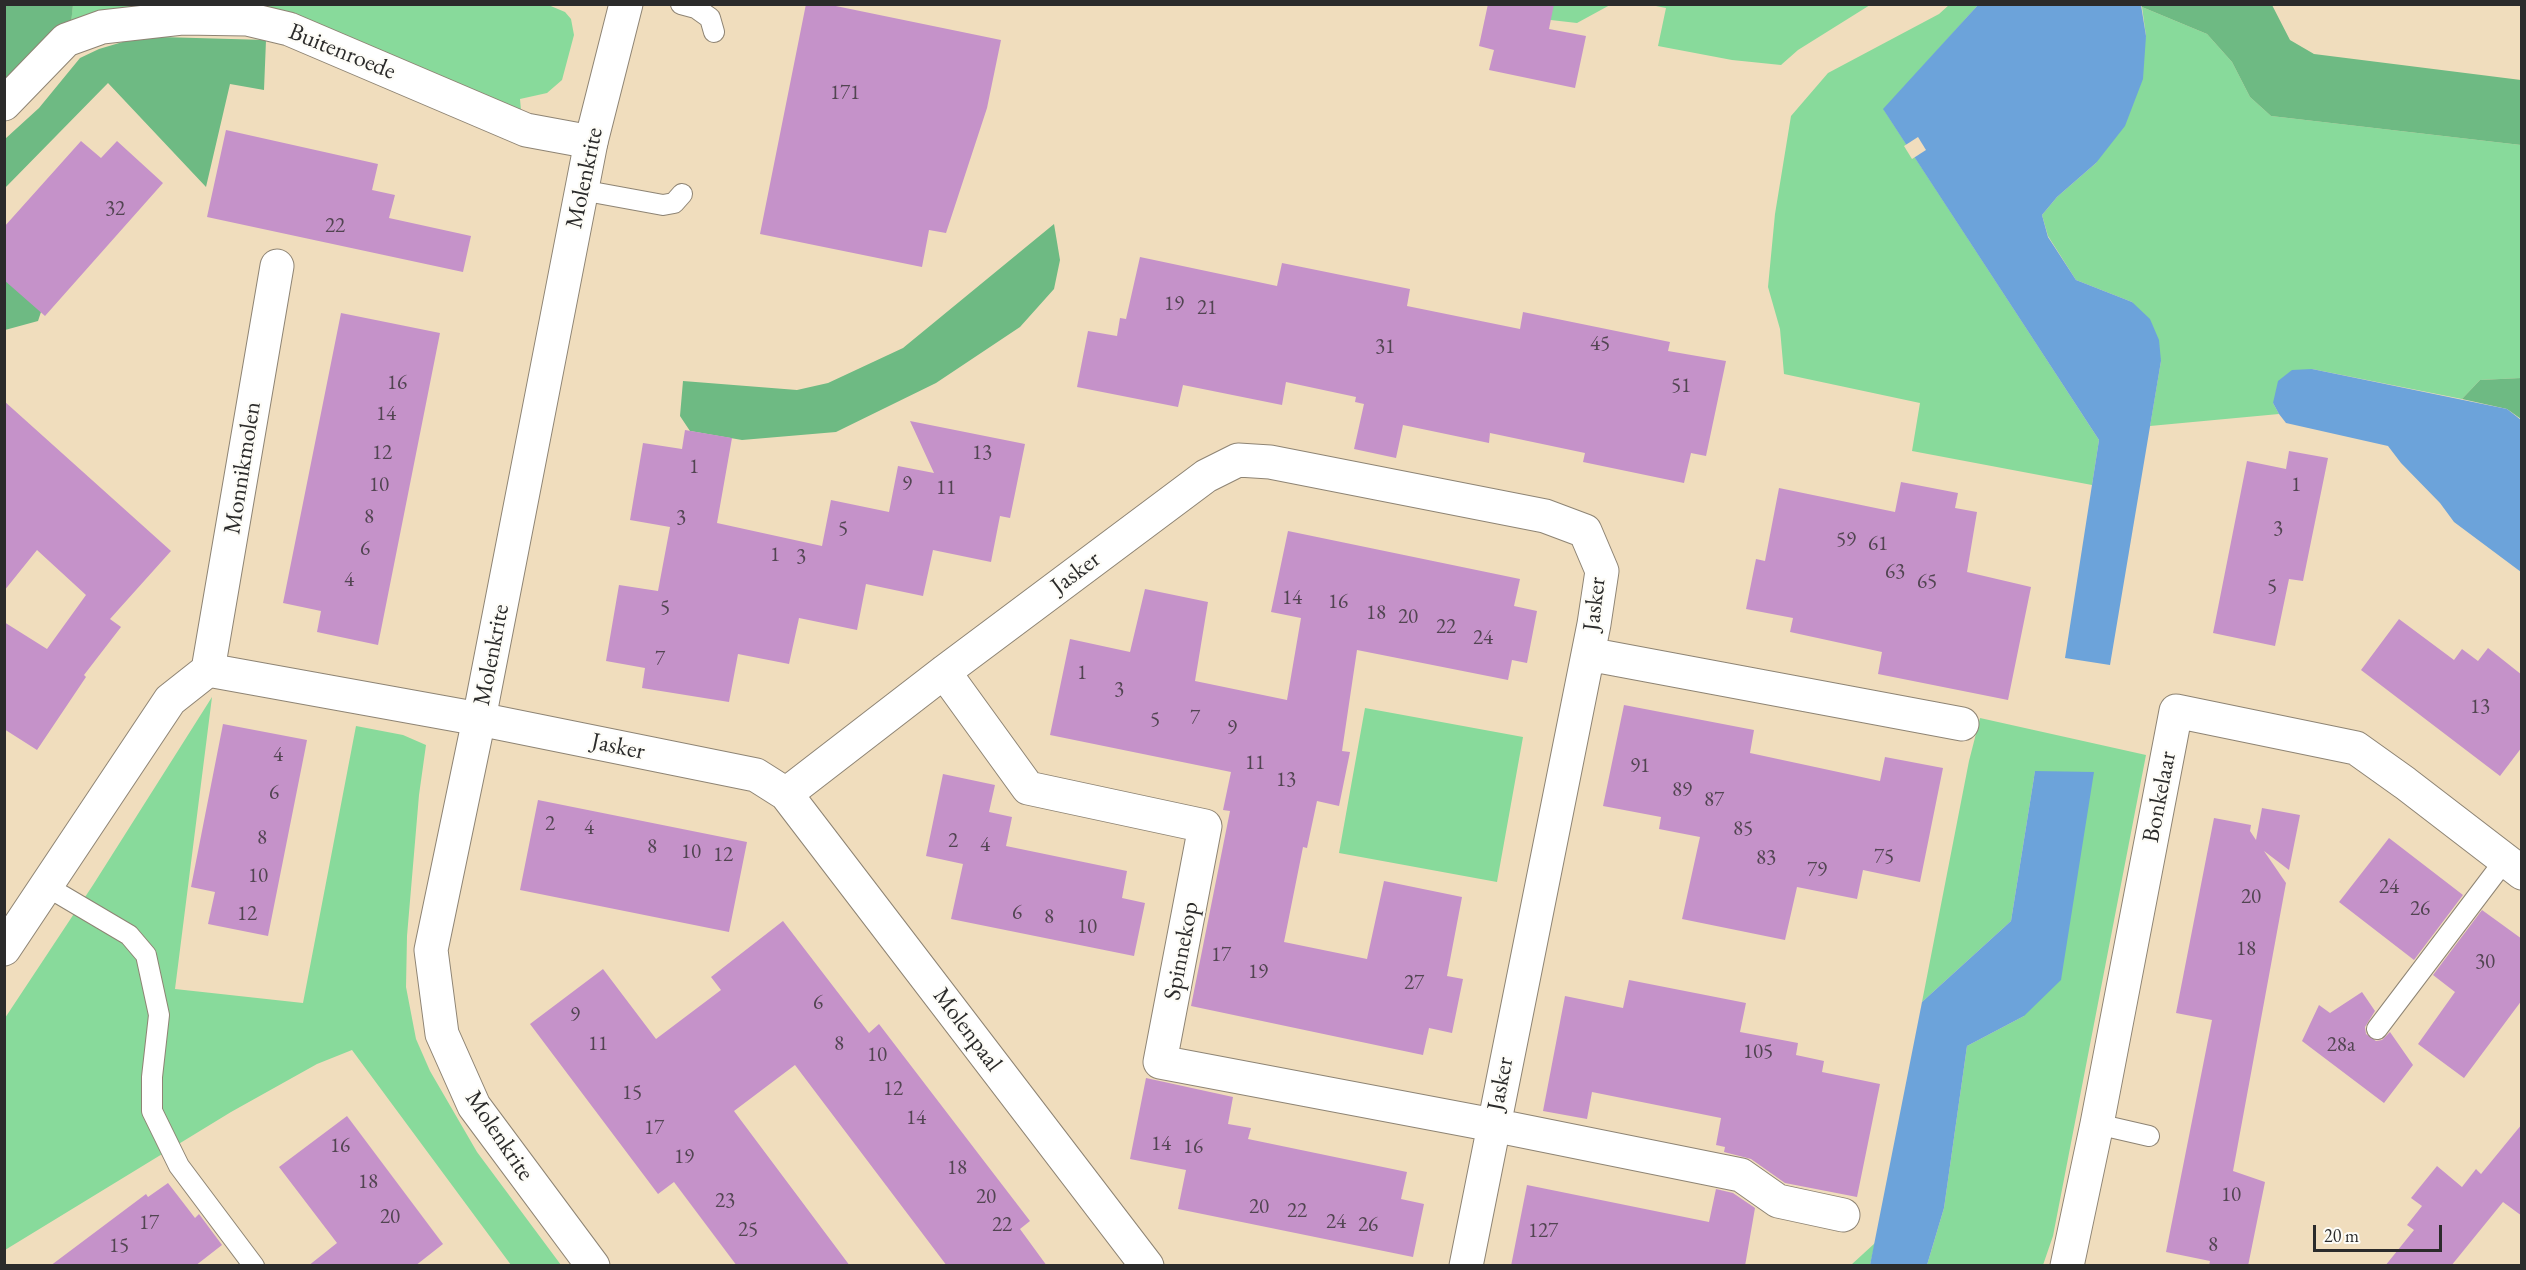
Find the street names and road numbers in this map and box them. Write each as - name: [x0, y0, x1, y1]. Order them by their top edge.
- street label: Buitenroede: [284, 18, 400, 86]
- street label: Molenkrite: [560, 125, 610, 231]
- street label: Monnikmolen: [218, 400, 268, 536]
- street label: Jasker: [1046, 545, 1106, 601]
- street label: Jasker: [1577, 575, 1613, 633]
- street label: Molenkrite: [468, 602, 516, 708]
- street label: Jasker: [589, 727, 647, 767]
- street label: Bonkelaar: [2137, 749, 2183, 845]
- street label: Spinnekop: [1158, 899, 1206, 1003]
- street label: Molenpaal: [926, 982, 1008, 1078]
- street label: Jasker: [1482, 1055, 1520, 1113]
- street label: Molenkrite: [458, 1085, 540, 1187]

